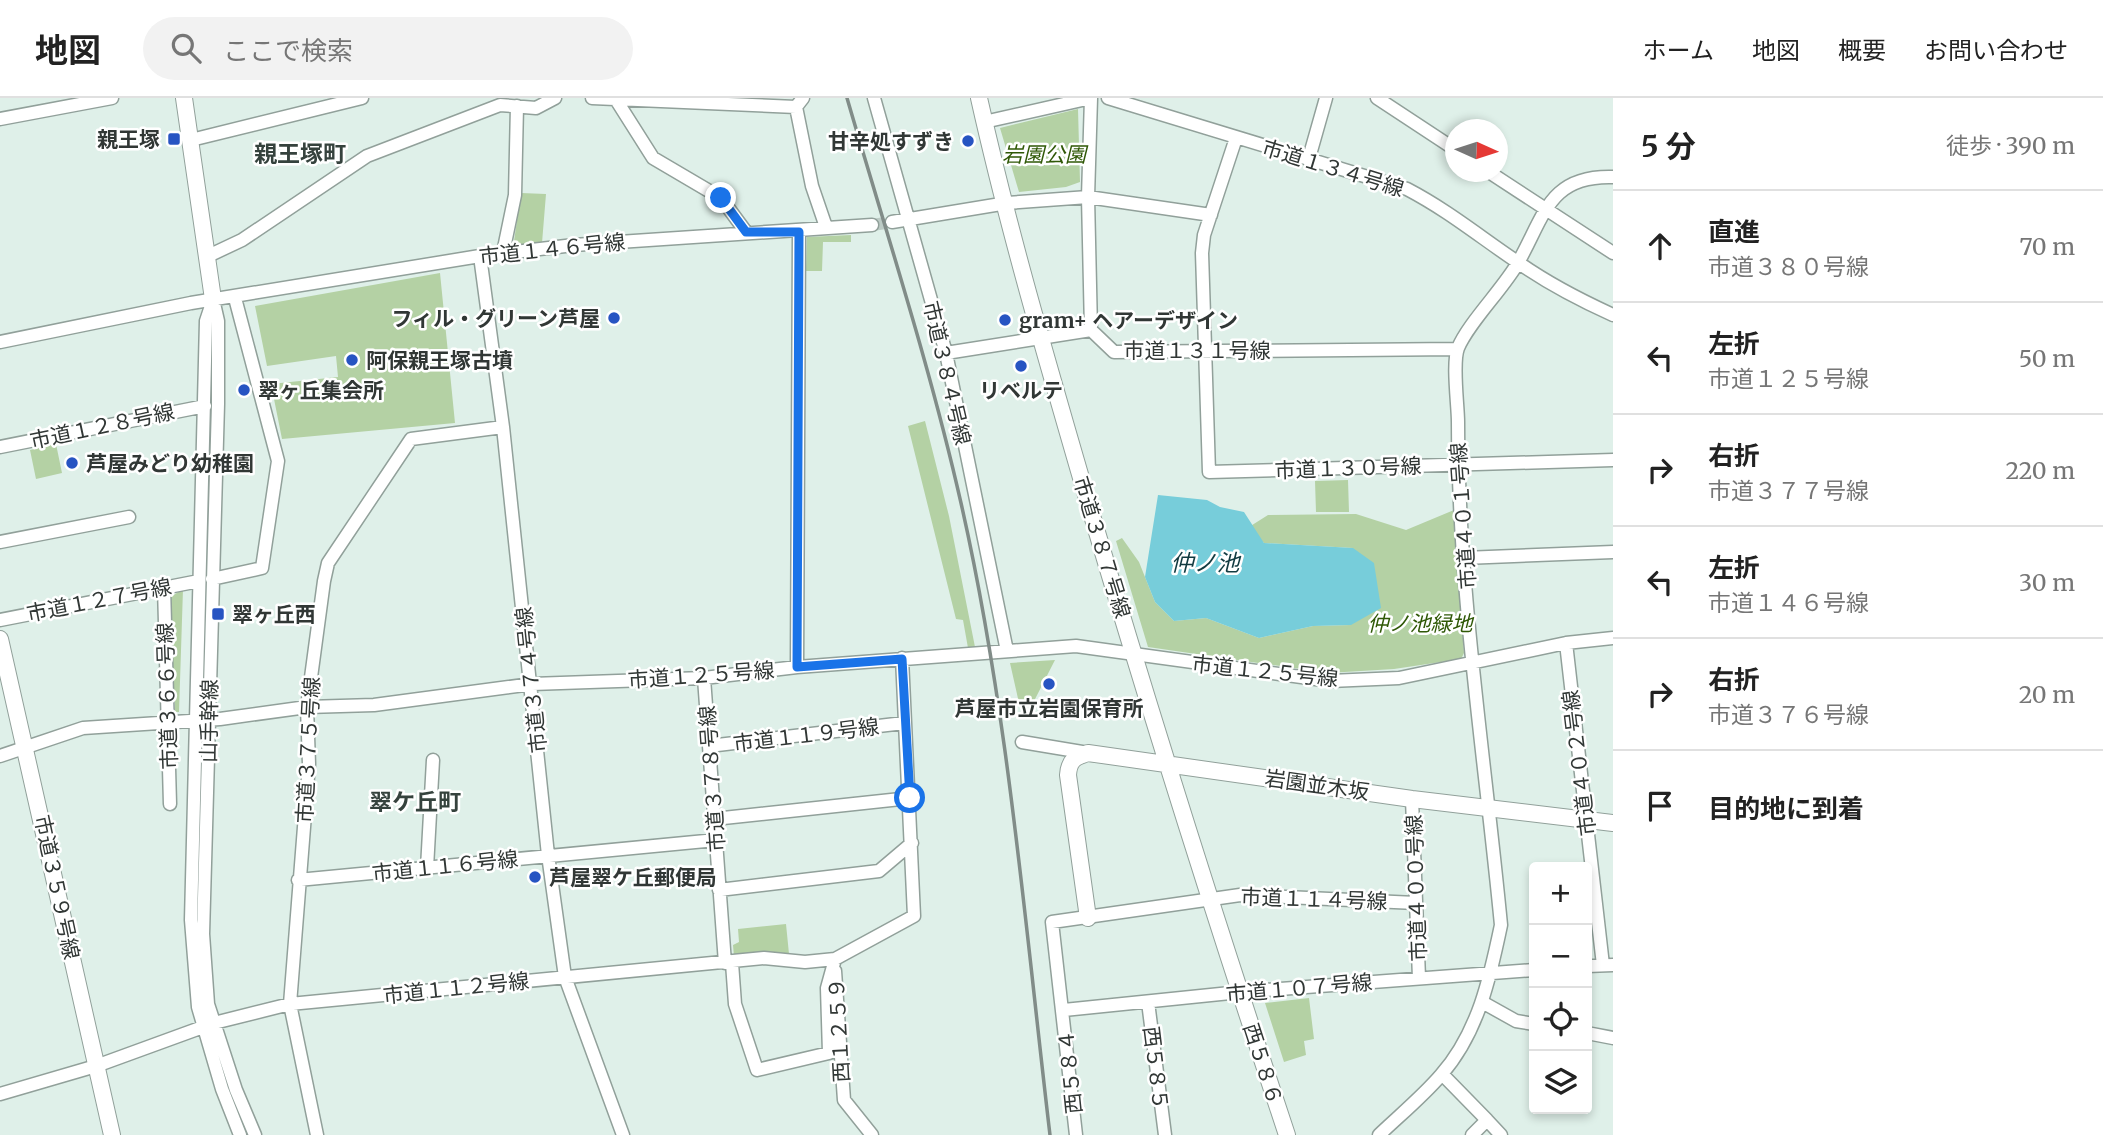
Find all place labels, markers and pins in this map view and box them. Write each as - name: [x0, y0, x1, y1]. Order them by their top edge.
- place label: 親王塚: [97, 126, 160, 153]
- place label: 甘辛処すずき: [828, 128, 954, 155]
- marker: 親王塚: [166, 131, 182, 147]
- marker: 甘辛処すずき: [960, 133, 976, 149]
- place label: フィル・グリーン芦屋: [391, 305, 600, 332]
- place label: gram+ ヘアーデザイン: [1019, 307, 1238, 334]
- marker: フィル・グリーン芦屋: [606, 310, 622, 326]
- marker: gram+ ヘアーデザイン: [997, 312, 1013, 328]
- place label: 阿保親王塚古墳: [366, 347, 513, 374]
- marker: 阿保親王塚古墳: [344, 352, 360, 368]
- marker: リベルテ: [1013, 358, 1029, 374]
- place label: 翠ヶ丘集会所: [258, 377, 384, 404]
- place label: リベルテ: [979, 377, 1063, 404]
- marker: 翠ヶ丘集会所: [236, 382, 252, 398]
- place label: 芦屋みどり幼稚園: [86, 450, 254, 477]
- marker: 芦屋みどり幼稚園: [64, 455, 80, 471]
- place label: 翠ヶ丘西: [232, 601, 316, 628]
- marker: 翠ヶ丘西: [210, 606, 226, 622]
- marker: 芦屋市立岩園保育所: [1041, 676, 1057, 692]
- place label: 芦屋市立岩園保育所: [955, 695, 1144, 722]
- place label: 芦屋翠ケ丘郵便局: [549, 864, 717, 891]
- marker: 芦屋翠ケ丘郵便局: [527, 869, 543, 885]

